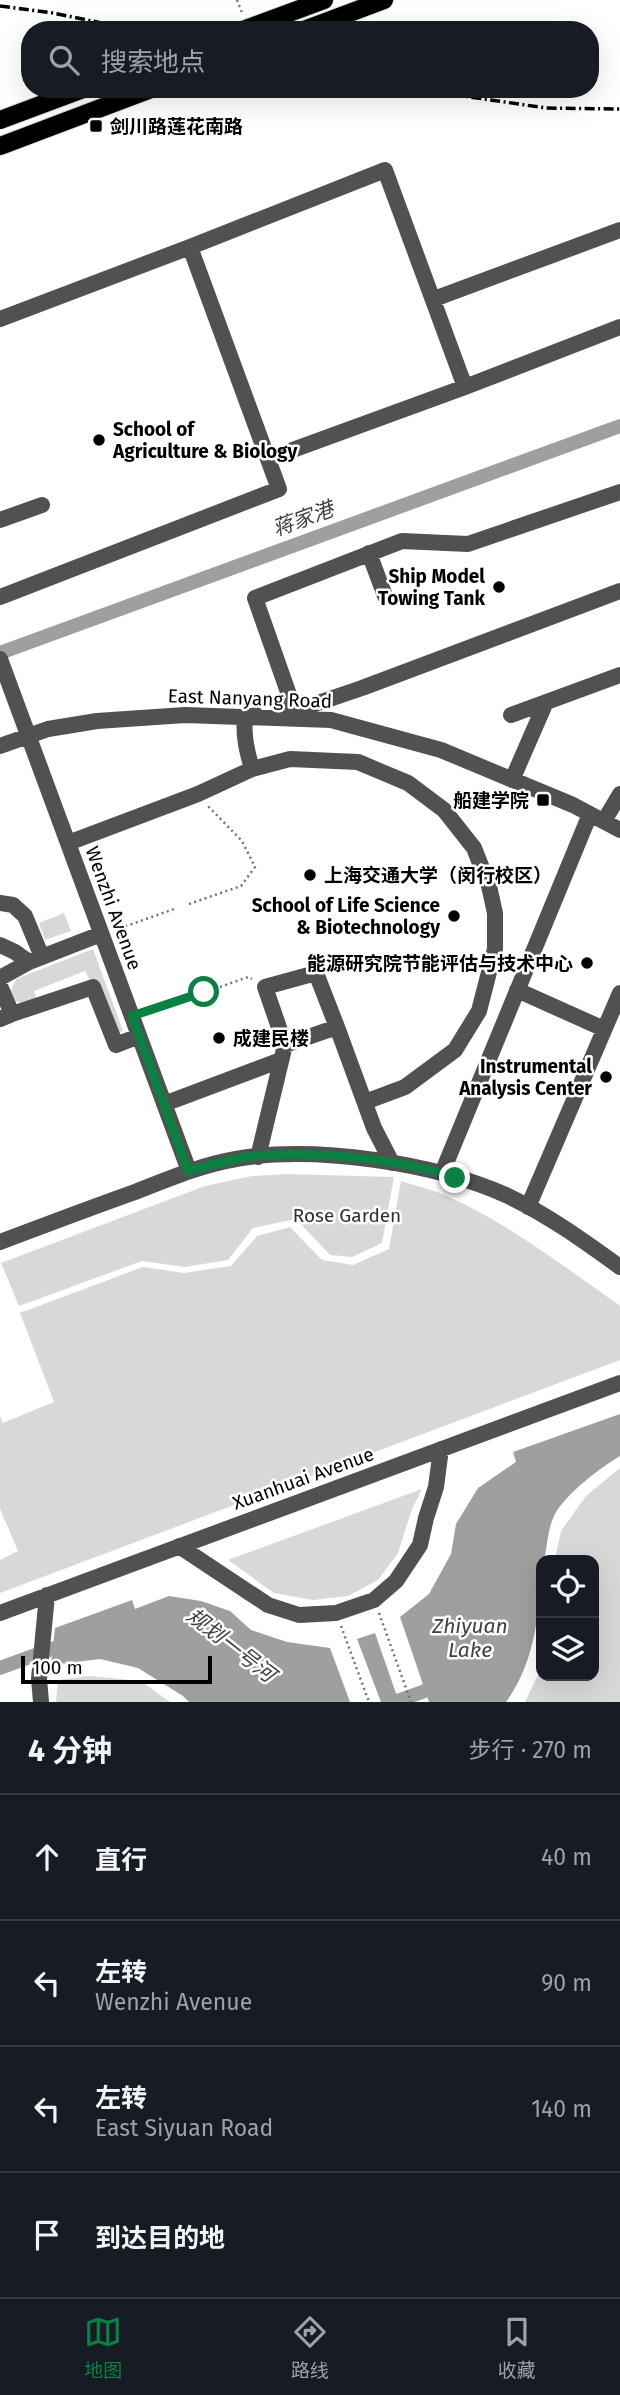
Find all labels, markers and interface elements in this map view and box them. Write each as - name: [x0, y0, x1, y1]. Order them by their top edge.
- search box: [21, 21, 599, 98]
- icon: search: [45, 41, 83, 79]
- text: 搜索地点: [101, 47, 205, 78]
- place label: 剑川路莲花南路: [110, 115, 243, 138]
- marker: 剑川路莲花南路: [88, 118, 104, 134]
- place label: School of Agriculture & Biology: [112, 418, 298, 463]
- marker: School of Agriculture & Biology: [91, 432, 107, 448]
- water label: 蒋家港: [269, 495, 340, 542]
- place label: Ship Model Towing Tank: [378, 565, 486, 610]
- marker: Ship Model Towing Tank: [491, 579, 507, 595]
- street label: East Nanyang Road: [167, 684, 333, 713]
- place label: 船建学院: [453, 789, 529, 812]
- marker: 船建学院: [535, 792, 551, 808]
- street label: Wenzhi Avenue: [81, 843, 147, 973]
- place label: 上海交通大学（闵行校区）: [324, 864, 552, 887]
- marker: 上海交通大学（闵行校区）: [302, 867, 318, 883]
- place label: School of Life Science & Biotechnology: [252, 894, 440, 939]
- marker: School of Life Science & Biotechnology: [446, 908, 462, 924]
- place label: 能源研究院节能评估与技术中心: [307, 952, 573, 975]
- marker: 能源研究院节能评估与技术中心: [579, 955, 595, 971]
- route start: [188, 976, 219, 1007]
- place label: 成建民楼: [233, 1027, 309, 1050]
- marker: 成建民楼: [211, 1030, 227, 1046]
- place label: Instrumental Analysis Center: [458, 1055, 592, 1100]
- marker: Instrumental Analysis Center: [598, 1069, 614, 1085]
- route end: [439, 1162, 470, 1193]
- park label: Rose Garden: [293, 1204, 401, 1227]
- street label: Xuanhuai Avenue: [229, 1442, 377, 1515]
- map controls: [536, 1555, 599, 1681]
- button: locate: [536, 1555, 599, 1618]
- water label: 规划一号河: [182, 1602, 284, 1690]
- water label: Zhiyuan Lake: [431, 1613, 508, 1663]
- button: layers: [536, 1618, 599, 1681]
- scale bar: [21, 1653, 212, 1685]
- text: 100 m: [32, 1656, 83, 1679]
- text: 4 分钟: [28, 1733, 112, 1769]
- text: 步行 · 270 m: [469, 1736, 592, 1764]
- icon: ahead: [28, 1838, 66, 1876]
- text: 40 m: [541, 1843, 592, 1871]
- text: 直行: [95, 1845, 147, 1876]
- text: 左转: [95, 1957, 147, 1988]
- icon: left: [28, 1964, 66, 2002]
- text: 90 m: [541, 1969, 592, 1997]
- text: Wenzhi Avenue: [95, 1988, 252, 2016]
- text: 左转: [95, 2083, 147, 2114]
- icon: left: [28, 2090, 66, 2128]
- text: 140 m: [531, 2095, 592, 2123]
- text: East Siyuan Road: [95, 2114, 273, 2142]
- icon: arrive: [28, 2216, 66, 2254]
- text: 到达目的地: [95, 2223, 225, 2254]
- tab: 地图: [84, 2313, 122, 2382]
- tab: 路线: [291, 2313, 329, 2382]
- tab: 收藏: [498, 2313, 536, 2382]

